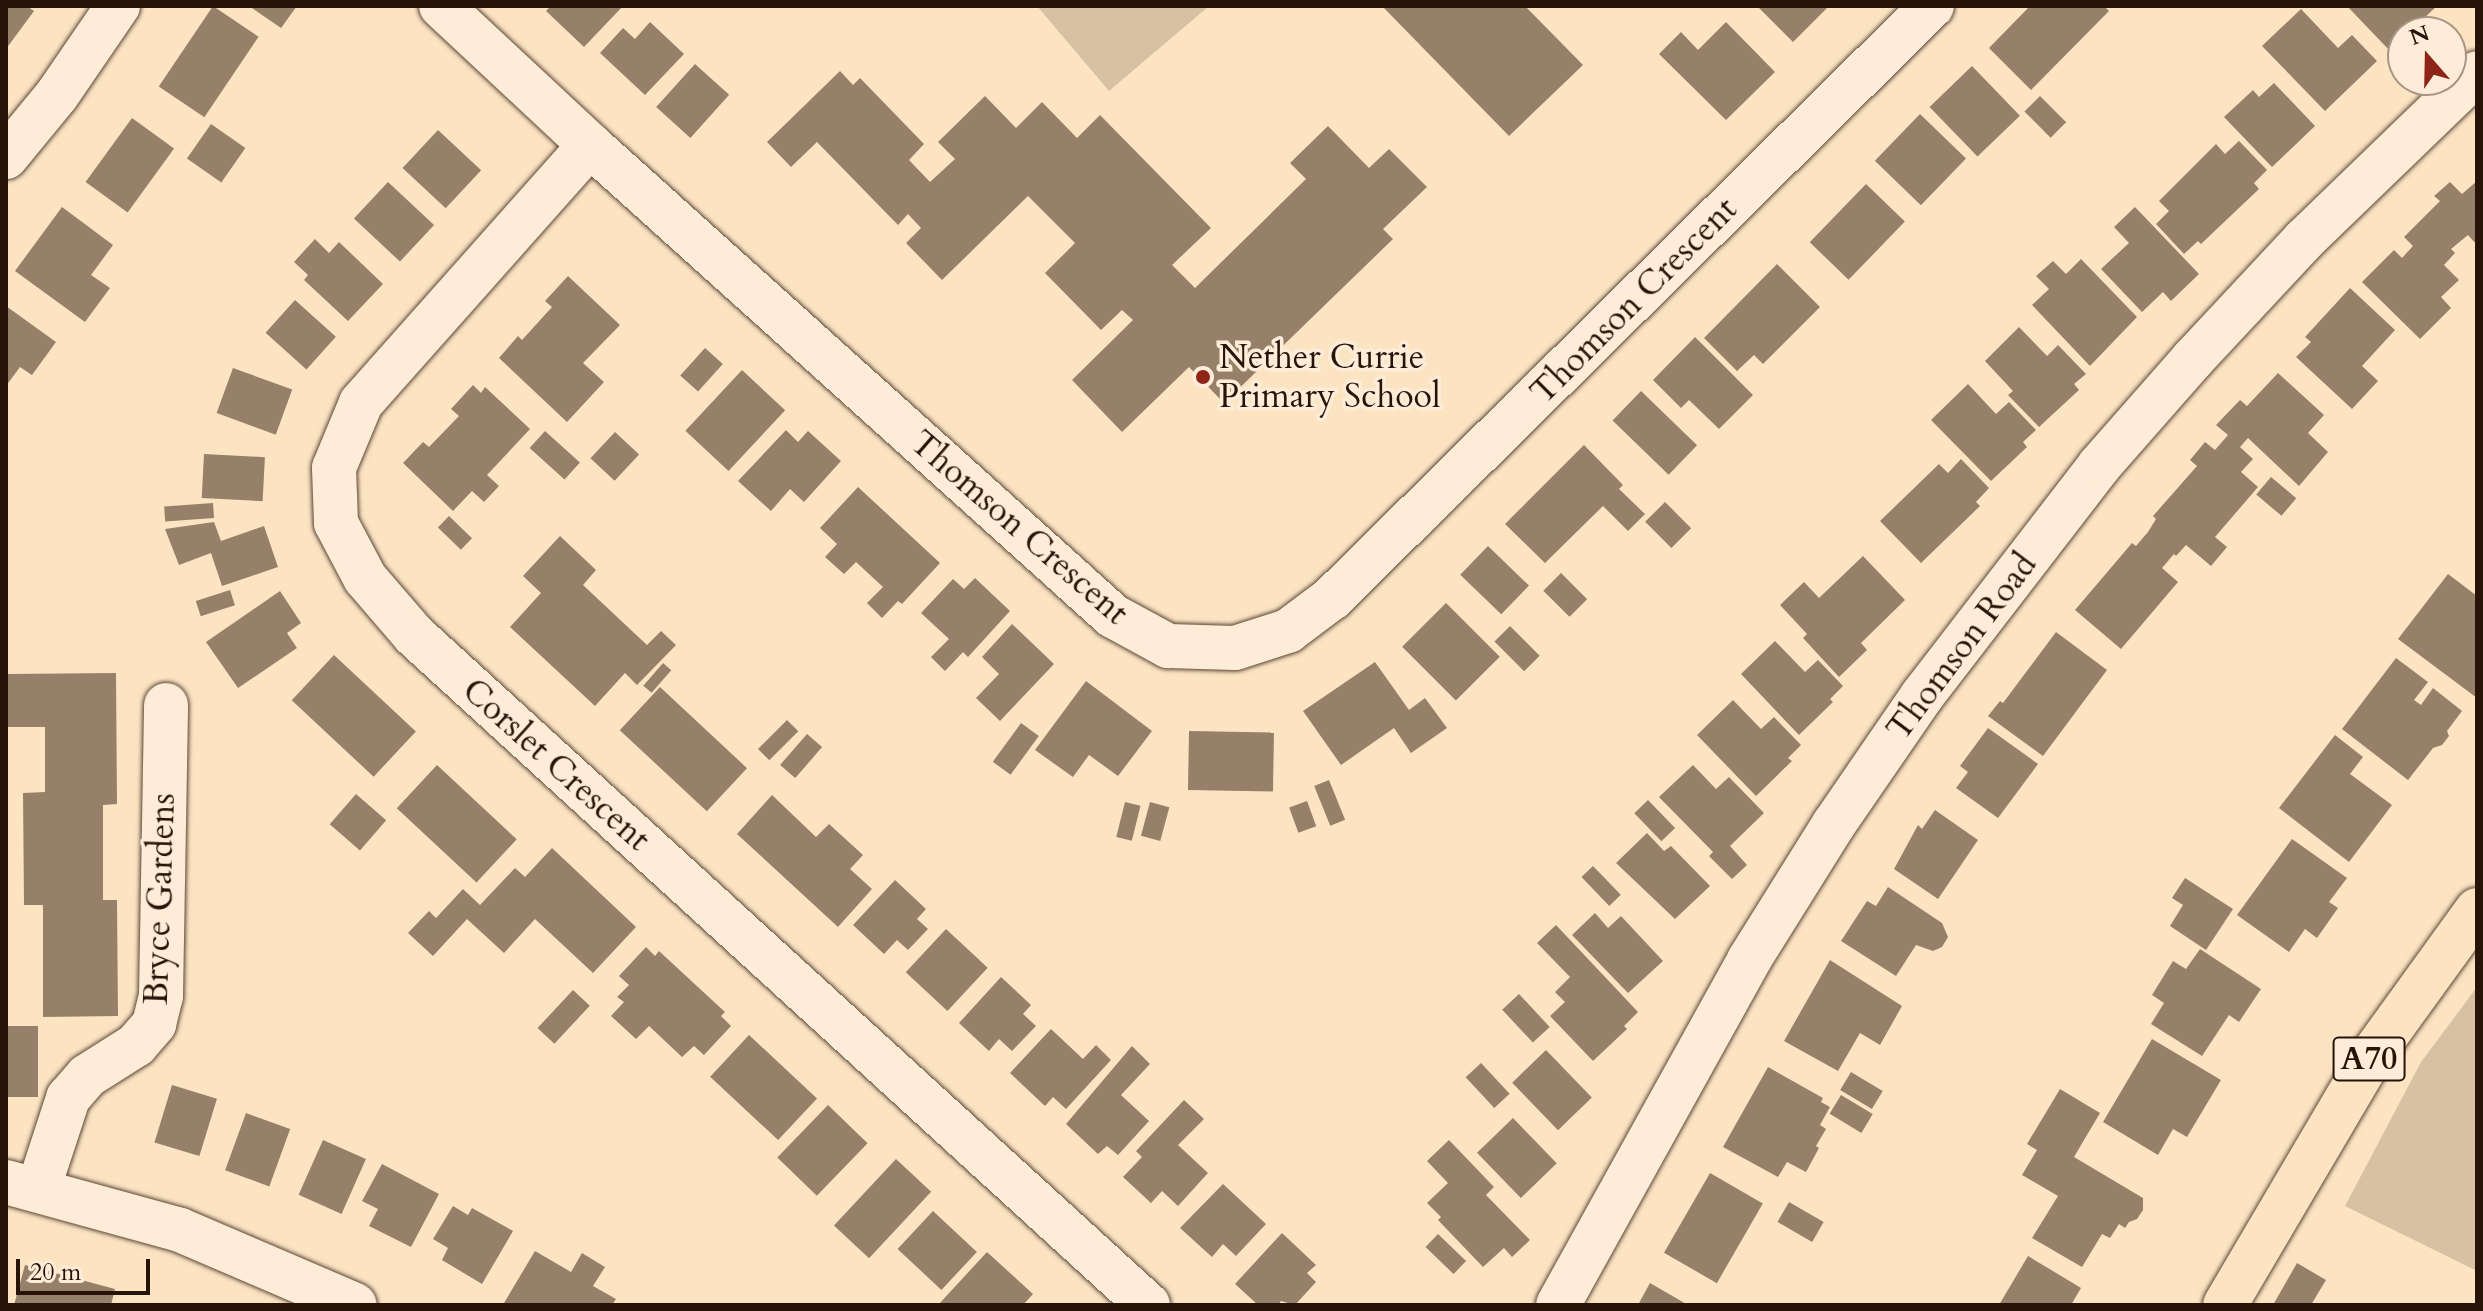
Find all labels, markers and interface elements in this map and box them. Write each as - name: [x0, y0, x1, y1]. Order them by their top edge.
- north arrow: [2387, 16, 2467, 96]
- text: N: [2405, 18, 2434, 53]
- street label: Thomson Crescent: [1522, 189, 1746, 413]
- place label: Nether Currie Primary School: [1219, 337, 1441, 416]
- marker: Nether Currie Primary School: [1194, 368, 1212, 386]
- street label: Thomson Crescent: [902, 422, 1136, 634]
- street label: Thomson Road: [1878, 545, 2046, 749]
- street label: Corslet Crescent: [454, 670, 658, 860]
- street label: Bryce Gardens: [136, 792, 184, 1006]
- road number: A70: [2331, 1031, 2407, 1087]
- scale bar: [20, 1243, 154, 1293]
- text: 20 m: [30, 1256, 81, 1289]

